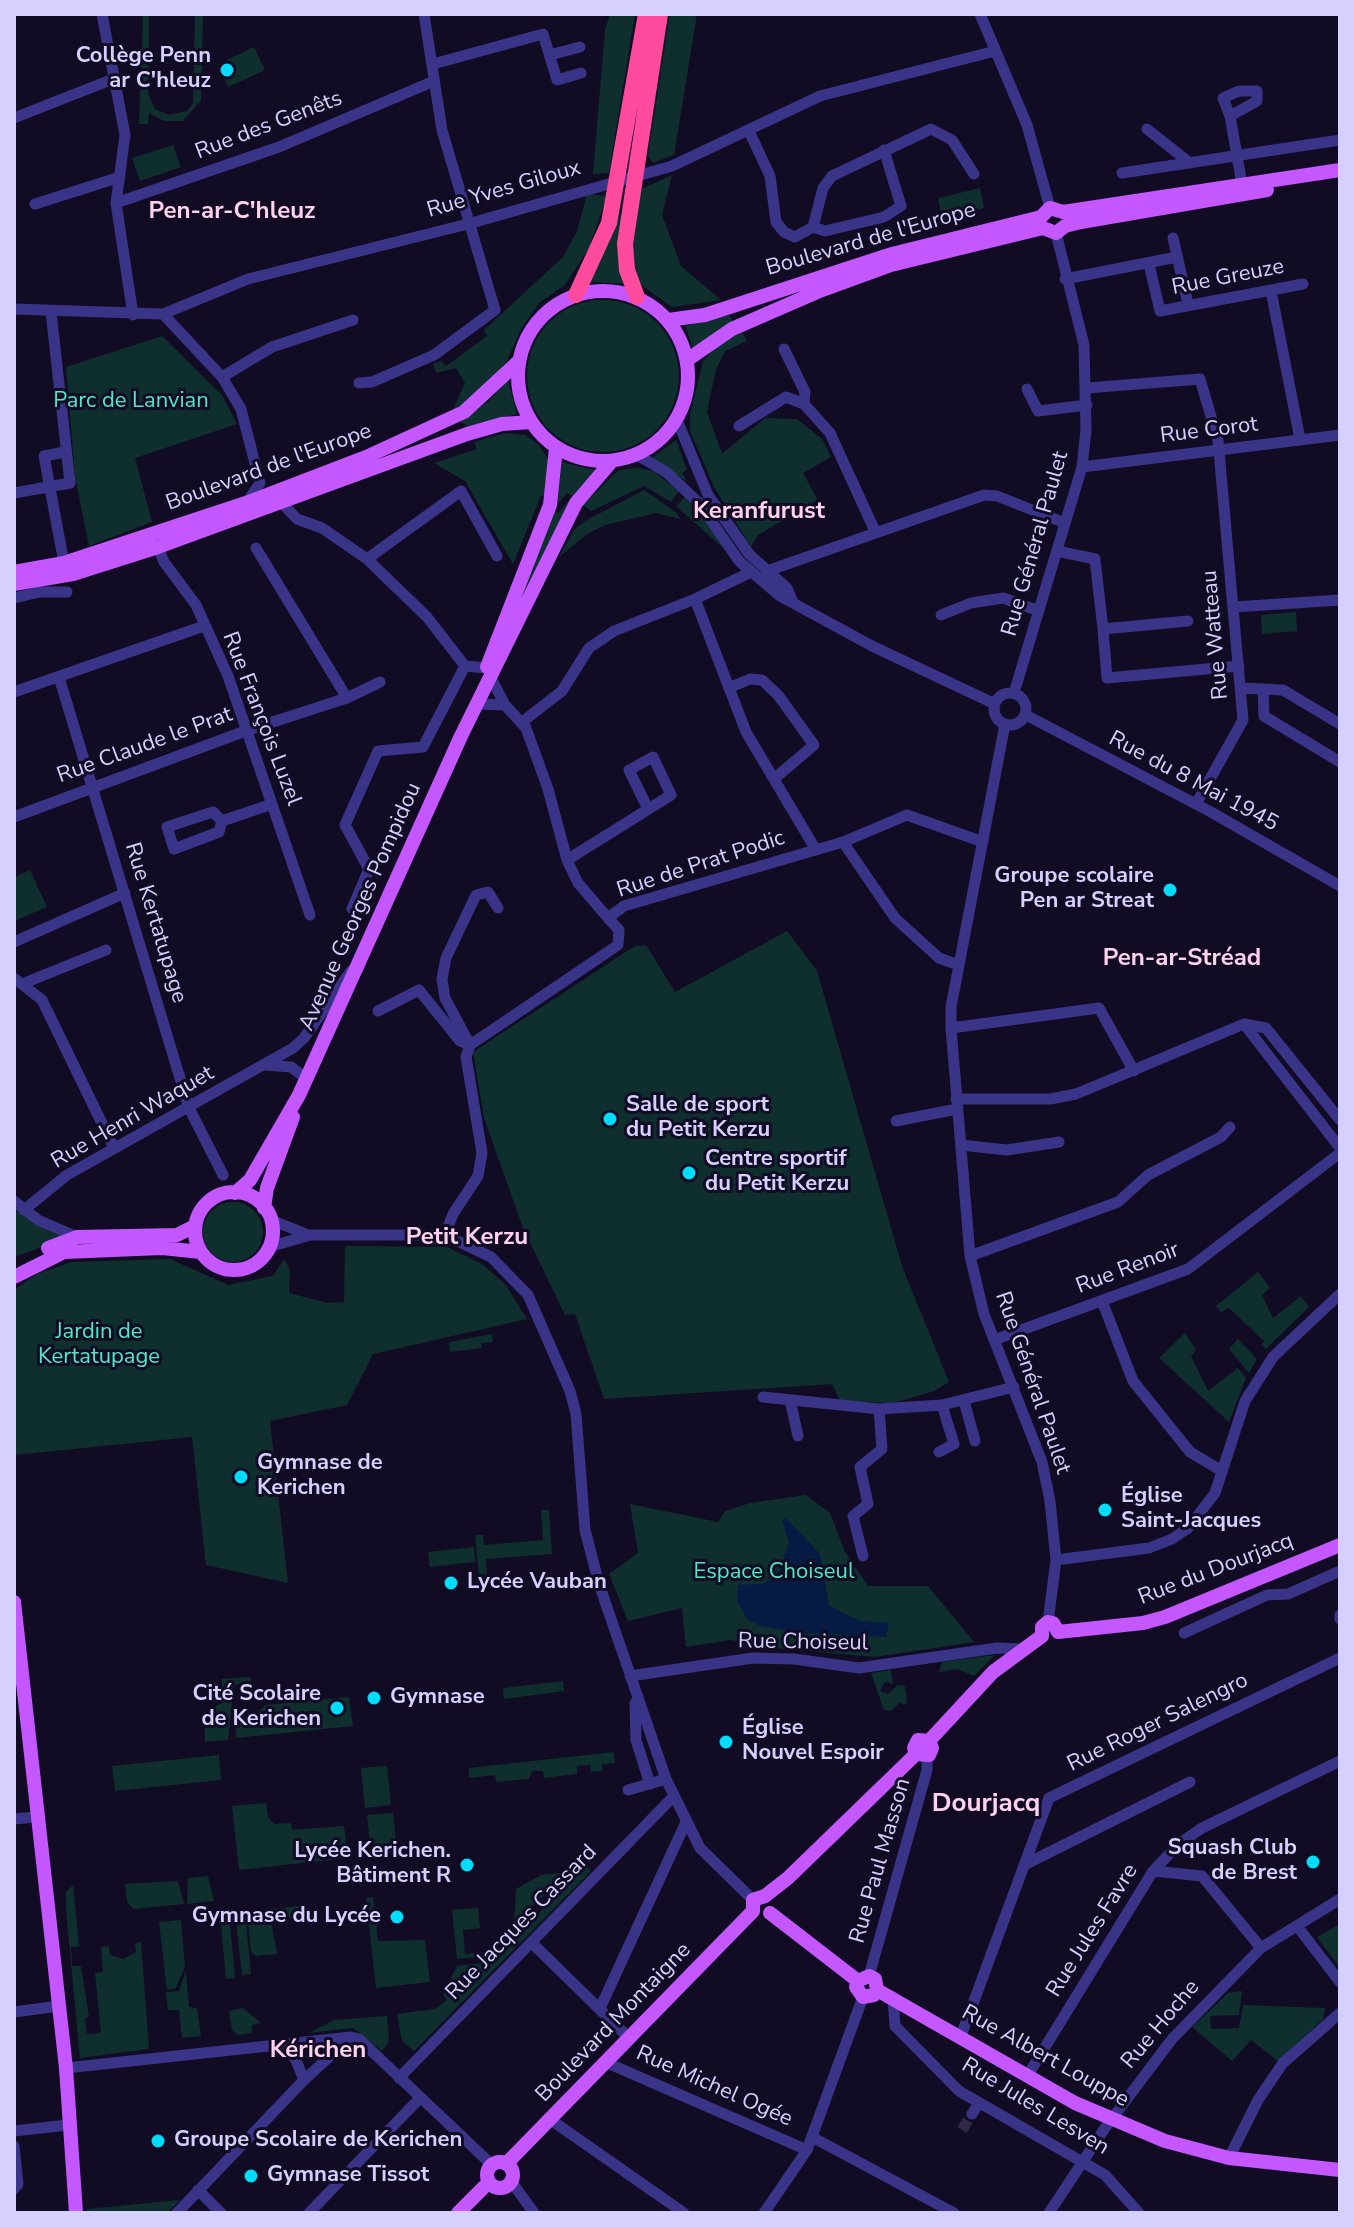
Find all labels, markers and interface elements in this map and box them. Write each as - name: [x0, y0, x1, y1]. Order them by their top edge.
- place label: Collège Penn ar C'hleuz: [76, 44, 211, 96]
- marker: Collège Penn ar C'hleuz: [218, 61, 236, 79]
- street label: Rue des Genêts: [192, 86, 346, 166]
- street label: Rue Yves Giloux: [424, 155, 584, 225]
- street label: Boulevard de l'Europe: [763, 197, 979, 283]
- district label: Pen-ar-C'hleuz: [149, 198, 315, 226]
- street label: Rue Greuze: [1170, 254, 1286, 302]
- park label: Parc de Lanvian: [53, 389, 209, 415]
- street label: Rue Corot: [1159, 412, 1259, 450]
- street label: Boulevard de l'Europe: [163, 419, 375, 517]
- street label: Rue Général Paulet: [997, 449, 1075, 639]
- district label: Keranfurust: [693, 498, 825, 526]
- street label: Rue Watteau: [1197, 569, 1235, 701]
- street label: Rue François Luzel: [216, 628, 306, 810]
- street label: Rue Claude le Prat: [54, 702, 236, 790]
- street label: Rue du 8 Mai 1945: [1104, 726, 1282, 838]
- street label: Avenue Georges Pompidou: [294, 779, 428, 1035]
- street label: Rue de Prat Podic: [614, 825, 788, 905]
- street label: Rue Kertatupage: [118, 839, 192, 1007]
- place label: Groupe scolaire Pen ar Streat: [994, 864, 1154, 916]
- marker: Groupe scolaire Pen ar Streat: [1161, 881, 1179, 899]
- district label: Pen-ar-Stréad: [1103, 945, 1261, 973]
- street label: Rue Henri Waquet: [47, 1061, 219, 1175]
- place label: Salle de sport du Petit Kerzu: [626, 1093, 770, 1144]
- marker: Salle de sport du Petit Kerzu: [601, 1110, 619, 1128]
- place label: Centre sportif du Petit Kerzu: [705, 1147, 849, 1198]
- marker: Centre sportif du Petit Kerzu: [680, 1164, 698, 1182]
- district label: Petit Kerzu: [406, 1224, 528, 1252]
- street label: Rue Renoir: [1073, 1237, 1183, 1301]
- street label: Rue Général Paulet: [988, 1288, 1076, 1478]
- park label: Jardin de Kertatupage: [38, 1320, 160, 1372]
- place label: Gymnase de Kerichen: [257, 1451, 383, 1502]
- marker: Gymnase de Kerichen: [232, 1468, 250, 1486]
- place label: Église Saint-Jacques: [1121, 1484, 1261, 1536]
- marker: Église Saint-Jacques: [1096, 1501, 1114, 1519]
- street label: Rue du Dourjacq: [1135, 1528, 1297, 1612]
- park label: Espace Choiseul: [694, 1560, 854, 1586]
- place label: Lycée Vauban: [467, 1570, 607, 1596]
- marker: Lycée Vauban: [442, 1574, 460, 1592]
- street label: Rue Choiseul: [738, 1629, 868, 1657]
- street label: Rue Roger Salengro: [1063, 1668, 1253, 1778]
- place label: Cité Scolaire de Kerichen: [192, 1682, 321, 1734]
- place label: Gymnase: [390, 1685, 485, 1711]
- marker: Gymnase: [365, 1689, 383, 1707]
- marker: Cité Scolaire de Kerichen: [328, 1699, 346, 1717]
- place label: Église Nouvel Espoir: [742, 1716, 884, 1768]
- marker: Église Nouvel Espoir: [717, 1733, 735, 1751]
- street label: Rue Paul Masson: [845, 1775, 917, 1947]
- district label: Dourjacq: [932, 1789, 1040, 1821]
- place label: Squash Club de Brest: [1168, 1836, 1297, 1888]
- place label: Lycée Kerichen. Bâtiment R: [294, 1839, 451, 1890]
- street label: Rue Jacques Cassard: [441, 1840, 603, 2006]
- marker: Squash Club de Brest: [1304, 1853, 1322, 1871]
- marker: Lycée Kerichen. Bâtiment R: [458, 1856, 476, 1874]
- street label: Rue Jules Favre: [1041, 1859, 1145, 2003]
- place label: Gymnase du Lycée: [192, 1904, 381, 1930]
- marker: Gymnase du Lycée: [388, 1908, 406, 1926]
- street label: Boulevard Montaigne: [531, 1938, 697, 2108]
- street label: Rue Hoche: [1116, 1975, 1206, 2075]
- street label: Rue Albert Louppe: [957, 2000, 1133, 2114]
- district label: Kérichen: [270, 2037, 366, 2065]
- street label: Rue Michel Ogée: [632, 2041, 796, 2133]
- street label: Rue Jules Lesven: [956, 2053, 1114, 2161]
- place label: Groupe Scolaire de Kerichen: [174, 2128, 462, 2154]
- marker: Groupe Scolaire de Kerichen: [149, 2132, 167, 2150]
- place label: Gymnase Tissot: [267, 2163, 429, 2189]
- marker: Gymnase Tissot: [242, 2167, 260, 2185]

